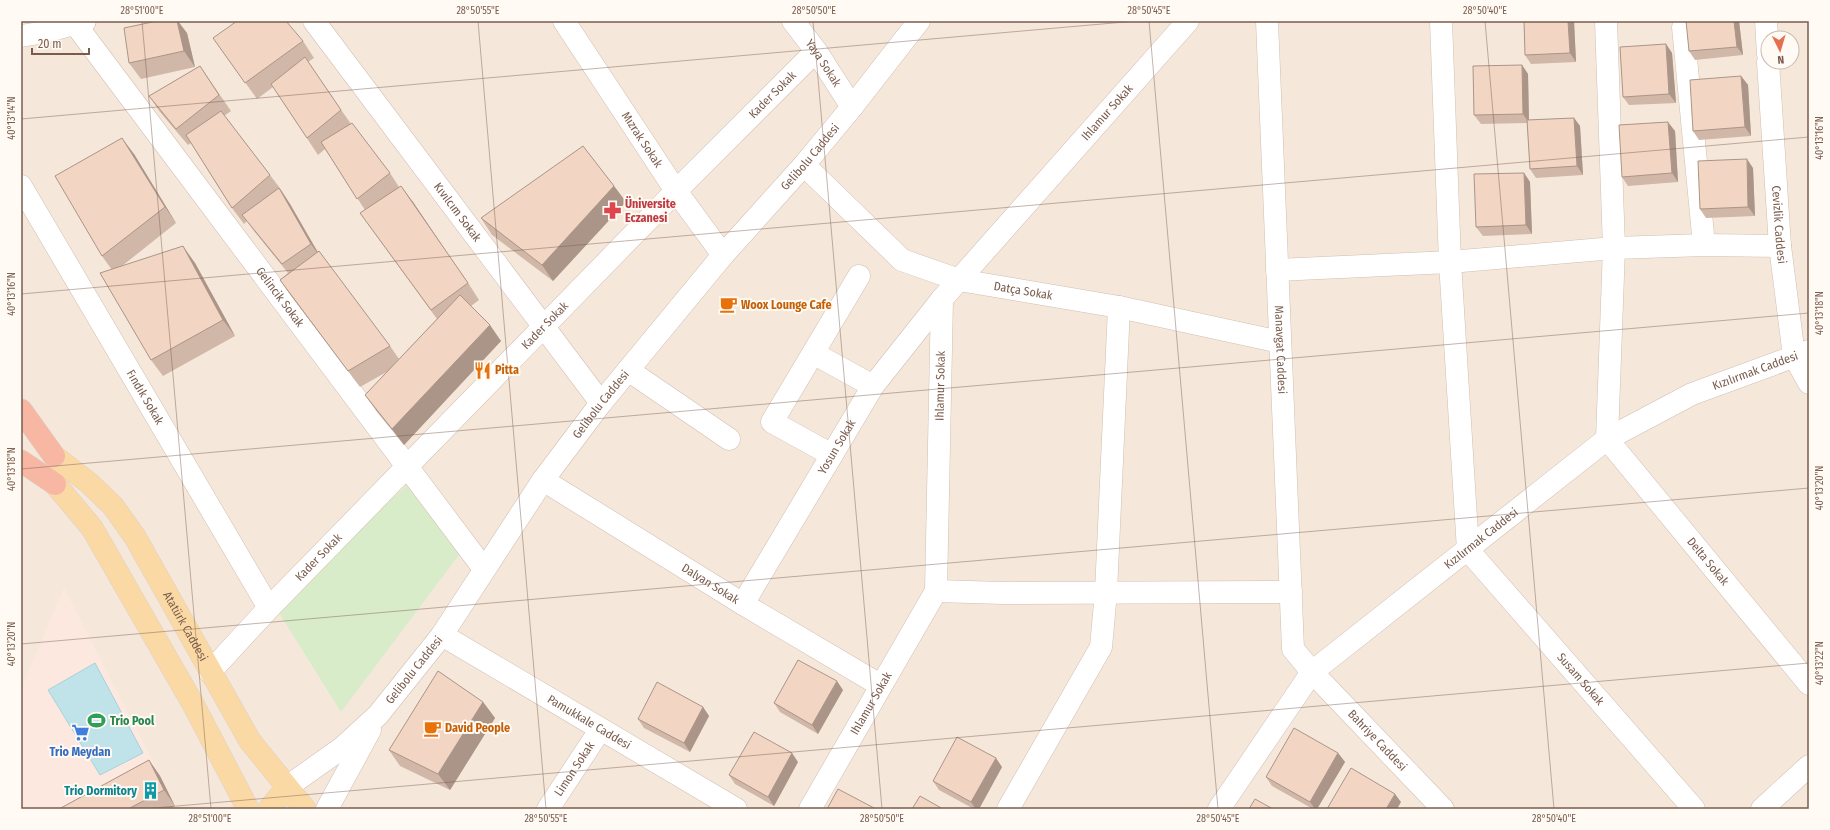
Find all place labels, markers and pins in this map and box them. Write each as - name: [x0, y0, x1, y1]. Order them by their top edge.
- place label: Üniversite Eczanesi: [625, 196, 676, 225]
- pharmacy icon: Üniversite Eczanesi: [602, 201, 622, 221]
- cafe icon: Woox Lounge Cafe: [718, 295, 738, 315]
- place label: Woox Lounge Cafe: [741, 298, 832, 312]
- restaurant icon: Pitta: [472, 360, 492, 380]
- place label: Pitta: [495, 363, 519, 377]
- sports icon: Trio Pool: [87, 711, 107, 731]
- place label: Trio Pool: [110, 714, 155, 728]
- cafe icon: David People: [422, 718, 442, 738]
- place label: David People: [445, 721, 510, 735]
- supermarket icon: Trio Meydan: [70, 723, 90, 743]
- place label: Trio Meydan: [50, 745, 110, 759]
- building icon: Trio Dormitory: [140, 781, 160, 801]
- place label: Trio Dormitory: [64, 784, 137, 798]

